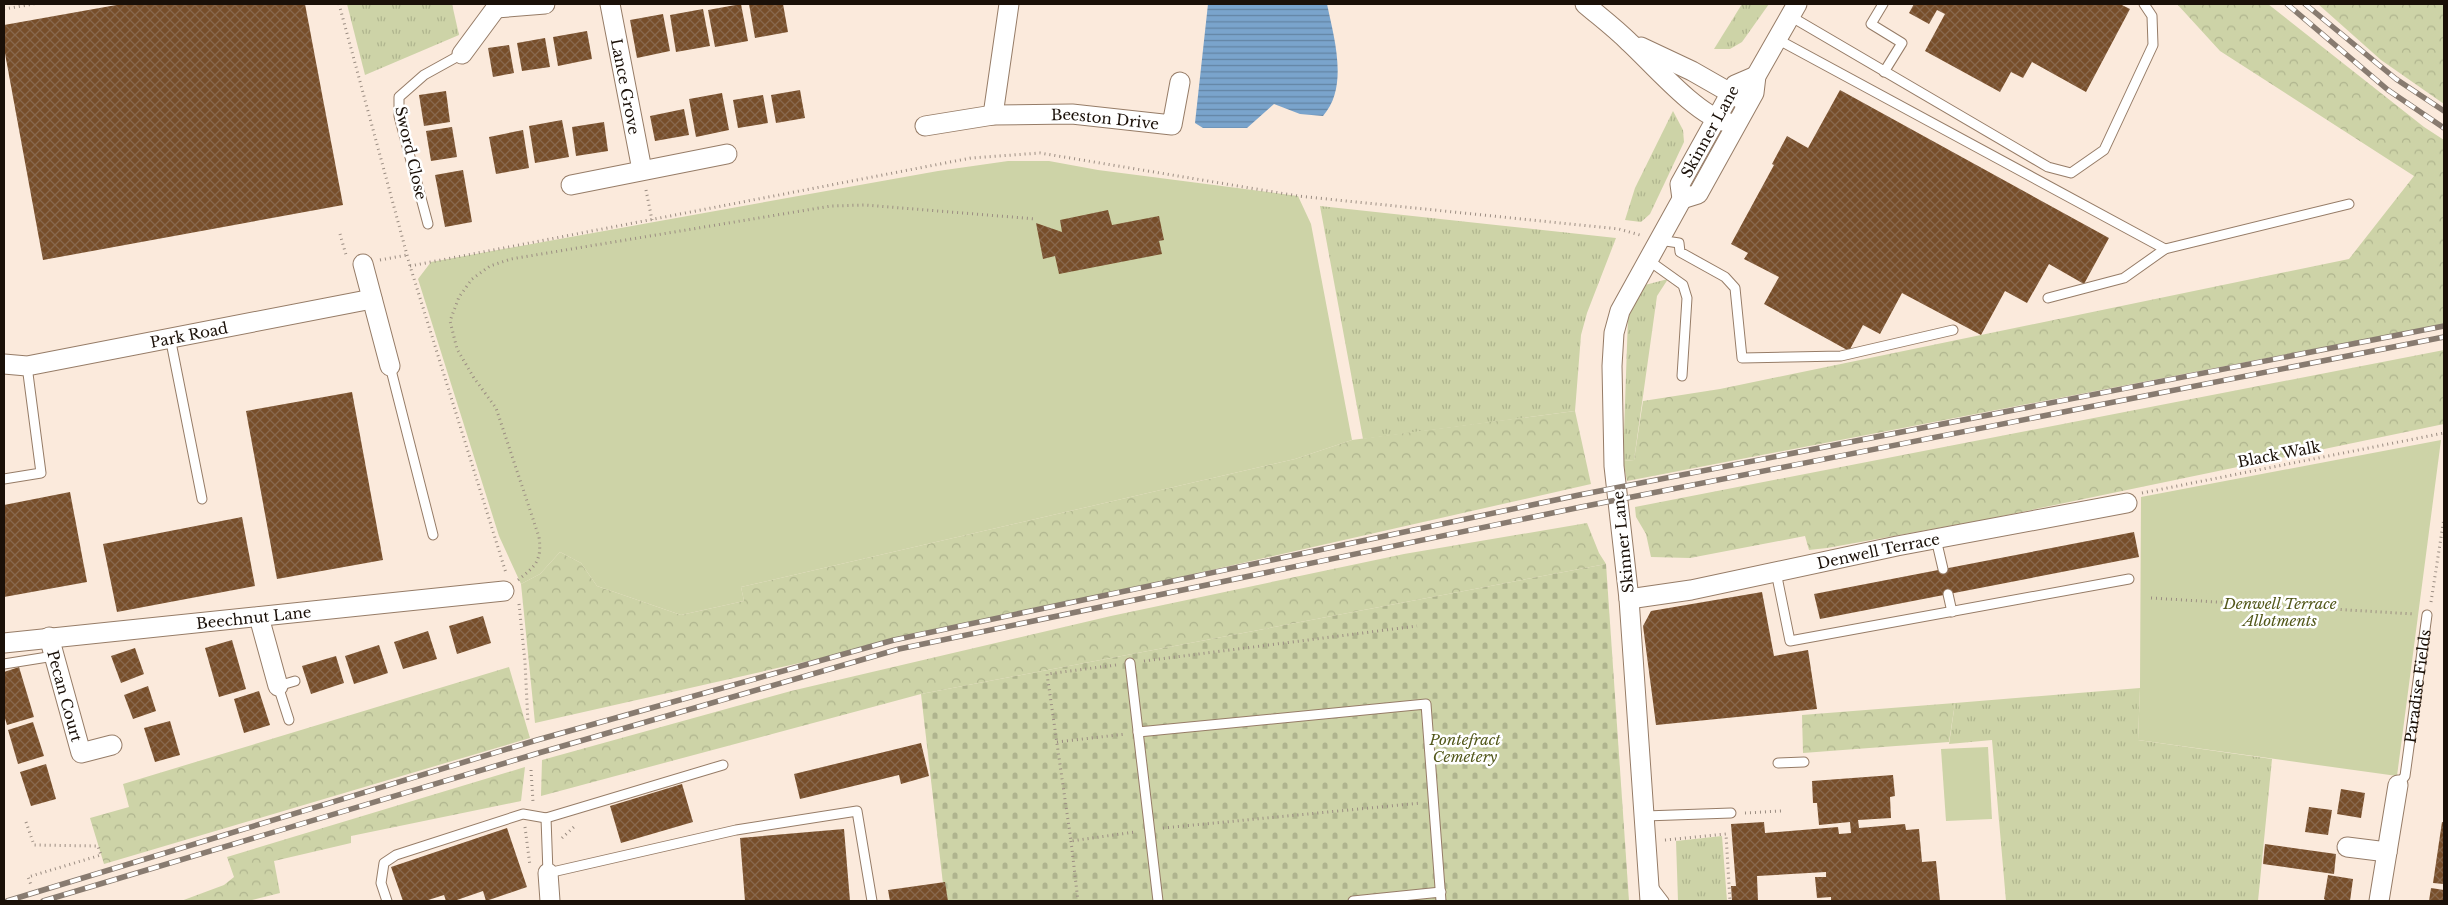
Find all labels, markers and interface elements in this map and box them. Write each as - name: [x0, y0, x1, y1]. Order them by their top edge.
- street label: Lance Grove: [607, 37, 644, 136]
- street label: Skinner Lane: [1676, 82, 1743, 181]
- street label: Sword Close: [391, 104, 431, 202]
- street label: Beeston Drive: [1051, 104, 1160, 133]
- street label: Park Road: [148, 318, 229, 351]
- street label: Black Walk: [2236, 436, 2323, 471]
- street label: Skinner Lane: [1608, 490, 1638, 594]
- street label: Denwell Terrace: [1815, 529, 1941, 572]
- park label: Denwell Terrace Allotments: [2222, 594, 2337, 630]
- street label: Beechnut Lane: [195, 602, 312, 632]
- street label: Paradise Fields: [2400, 628, 2434, 744]
- street label: Pecan Court: [44, 648, 87, 744]
- park label: Pontefract Cemetery: [1428, 730, 1501, 766]

